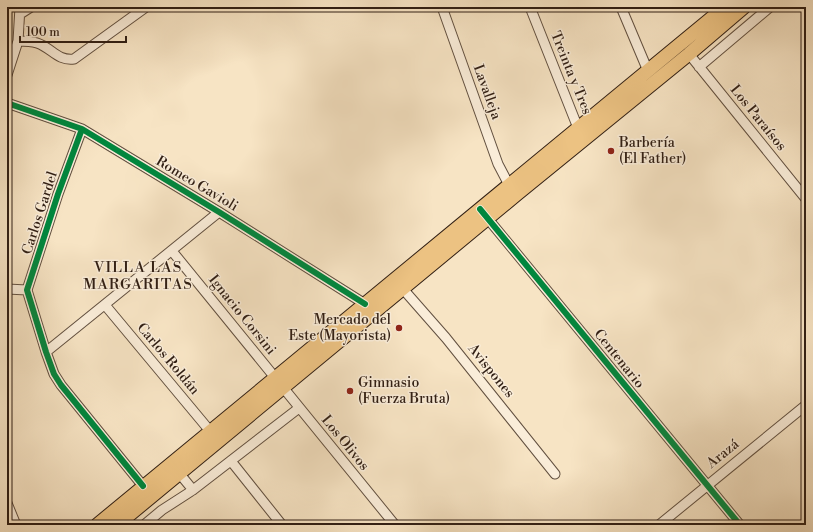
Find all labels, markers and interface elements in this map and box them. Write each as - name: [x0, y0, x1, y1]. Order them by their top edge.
- scale bar: [20, 18, 126, 44]
- text: 100 m: [26, 25, 60, 40]
- street label: Treinta y Tres: [546, 29, 596, 117]
- street label: Lavalleja: [469, 62, 506, 123]
- street label: Los Paraísos: [726, 81, 790, 155]
- place label: Barbería (El Father): [618, 134, 686, 168]
- marker: Barbería (El Father): [606, 146, 616, 156]
- street label: Romeo Gavioli: [152, 152, 242, 216]
- street label: Carlos Gardel: [18, 169, 62, 257]
- district label: VILLA LAS MARGARITAS: [83, 258, 193, 294]
- street label: Ignacio Corsini: [204, 271, 280, 359]
- place label: Mercado del Este (Mayorista): [288, 311, 391, 345]
- street label: Carlos Roldán: [133, 319, 204, 399]
- marker: Mercado del Este (Mayorista): [394, 323, 404, 333]
- street label: Centenario: [590, 326, 648, 392]
- street label: Avispones: [463, 340, 518, 402]
- place label: Gimnasio (Fuerza Bruta): [358, 374, 450, 408]
- marker: Gimnasio (Fuerza Bruta): [345, 386, 355, 396]
- street label: Los Olivos: [317, 411, 373, 475]
- street label: Arazá: [702, 435, 744, 473]

